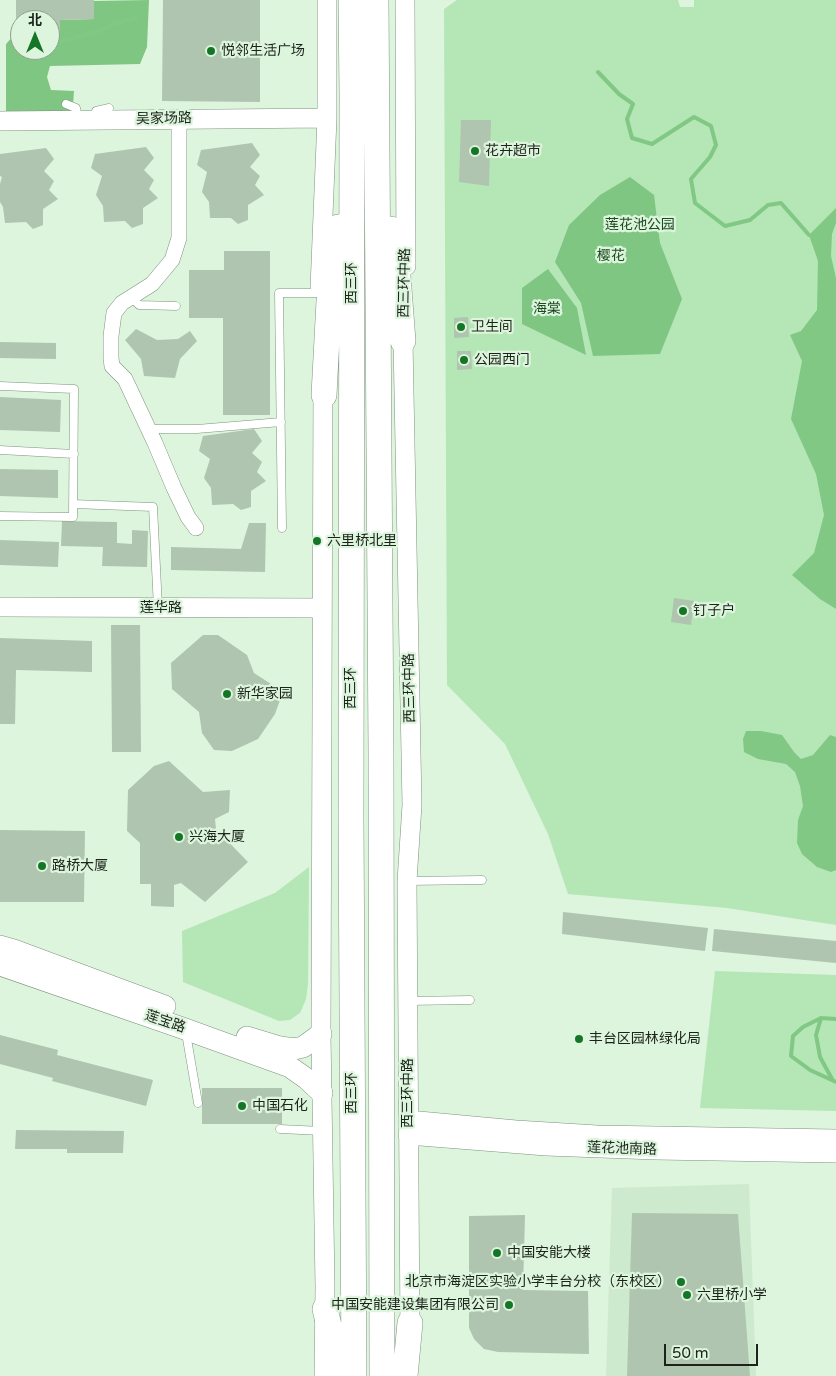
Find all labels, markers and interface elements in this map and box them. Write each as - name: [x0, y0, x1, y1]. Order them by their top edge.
- north arrow: [10, 10, 60, 60]
- text: 北: [28, 12, 42, 29]
- place label: 悦邻生活广场: [221, 43, 305, 59]
- marker: 悦邻生活广场: [205, 45, 217, 57]
- street label: 吴家场路: [136, 110, 192, 128]
- place label: 花卉超市: [485, 143, 541, 159]
- marker: 花卉超市: [469, 145, 481, 157]
- park label: 莲花池公园: [605, 217, 675, 233]
- street label: 西三环中路: [396, 248, 414, 318]
- park label: 樱花: [597, 248, 625, 264]
- street label: 西三环: [344, 262, 360, 304]
- park label: 海棠: [533, 301, 561, 317]
- place label: 卫生间: [471, 319, 513, 335]
- marker: 卫生间: [455, 321, 467, 333]
- place label: 公园西门: [474, 352, 530, 368]
- marker: 公园西门: [458, 354, 470, 366]
- place label: 六里桥北里: [327, 533, 397, 549]
- marker: 六里桥北里: [311, 535, 323, 547]
- street label: 莲华路: [140, 600, 182, 616]
- place label: 钉子户: [693, 603, 735, 619]
- marker: 钉子户: [677, 605, 689, 617]
- street label: 西三环中路: [401, 653, 419, 723]
- street label: 西三环: [343, 667, 359, 709]
- place label: 新华家园: [237, 686, 293, 702]
- marker: 新华家园: [221, 688, 233, 700]
- place label: 兴海大厦: [189, 829, 245, 845]
- marker: 兴海大厦: [173, 831, 185, 843]
- place label: 路桥大厦: [52, 858, 108, 874]
- marker: 路桥大厦: [36, 860, 48, 872]
- street label: 莲宝路: [142, 1007, 188, 1037]
- place label: 丰台区园林绿化局: [589, 1031, 701, 1047]
- marker: 丰台区园林绿化局: [573, 1033, 585, 1045]
- street label: 西三环中路: [400, 1058, 416, 1128]
- street label: 西三环: [344, 1072, 360, 1114]
- place label: 中国石化: [252, 1098, 308, 1114]
- marker: 中国石化: [236, 1100, 248, 1112]
- street label: 莲花池南路: [587, 1139, 657, 1159]
- place label: 中国安能大楼: [507, 1245, 591, 1261]
- marker: 中国安能大楼: [491, 1247, 503, 1259]
- place label: 北京市海淀区实验小学丰台分校（东校区）: [405, 1274, 671, 1290]
- marker: 北京市海淀区实验小学丰台分校（东校区）: [675, 1276, 687, 1288]
- place label: 六里桥小学: [697, 1287, 767, 1303]
- marker: 六里桥小学: [681, 1289, 693, 1301]
- place label: 中国安能建设集团有限公司: [331, 1297, 499, 1313]
- marker: 中国安能建设集团有限公司: [503, 1299, 515, 1311]
- scale bar: [666, 1334, 760, 1366]
- text: 50 m: [672, 1344, 709, 1362]

